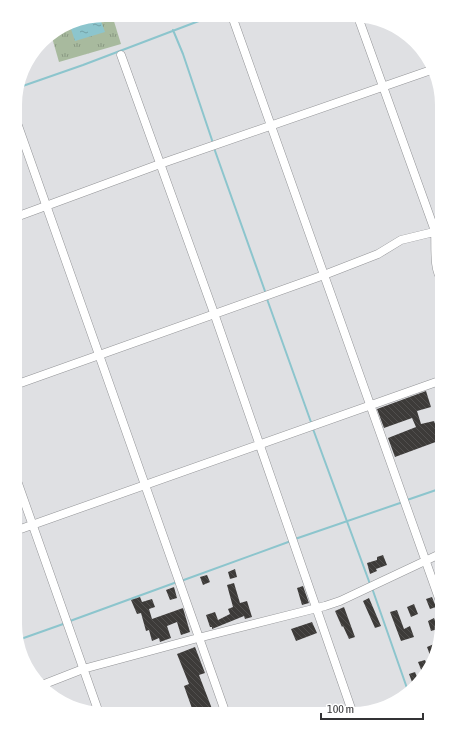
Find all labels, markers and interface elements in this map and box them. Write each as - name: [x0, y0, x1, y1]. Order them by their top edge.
- scale bar: [321, 695, 423, 721]
- text: 100 m: [327, 702, 354, 716]

